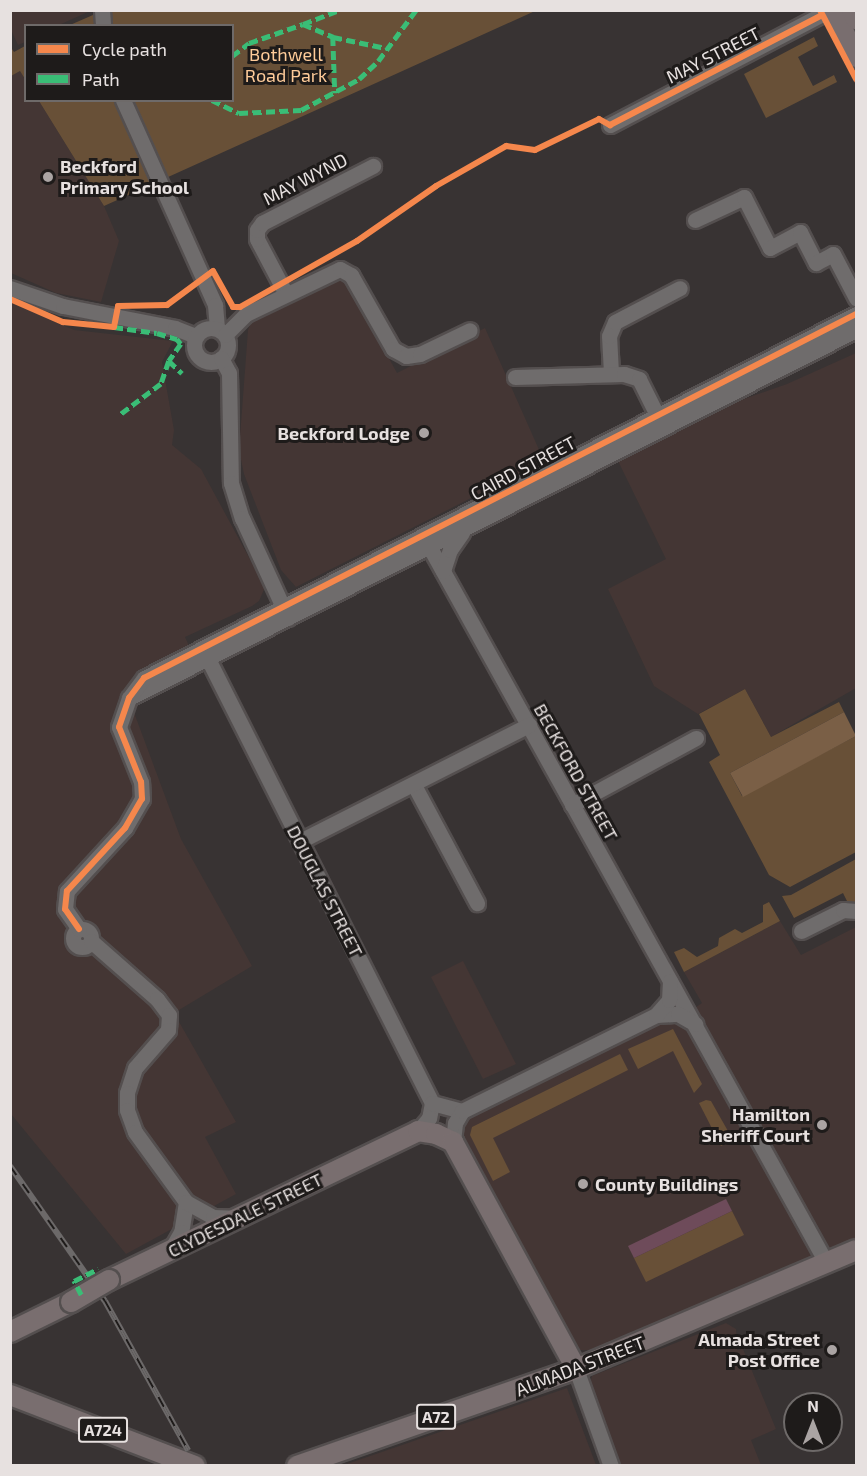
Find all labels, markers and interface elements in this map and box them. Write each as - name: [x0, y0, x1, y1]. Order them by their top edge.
- street label: MAY STREET: [662, 22, 764, 88]
- legend: [24, 24, 234, 102]
- text: Cycle path: [82, 38, 167, 60]
- park label: Bothwell Road Park: [245, 44, 327, 86]
- text: Path: [82, 68, 120, 90]
- street label: MAY WYND: [259, 148, 351, 210]
- place label: Beckford Primary School: [60, 156, 189, 198]
- marker: Beckford Primary School: [41, 170, 55, 184]
- place label: Beckford Lodge: [278, 422, 410, 444]
- marker: Beckford Lodge: [415, 424, 433, 442]
- street label: CAIRD STREET: [467, 431, 579, 505]
- street label: BECKFORD STREET: [529, 700, 623, 844]
- street label: DOUGLAS STREET: [283, 822, 367, 960]
- place label: Hamilton Sheriff Court: [701, 1104, 810, 1146]
- marker: Hamilton Sheriff Court: [815, 1118, 829, 1132]
- street label: CLYDESDALE STREET: [164, 1168, 326, 1262]
- place label: County Buildings: [595, 1173, 739, 1195]
- marker: County Buildings: [576, 1177, 590, 1191]
- place label: Almada Street Post Office: [698, 1329, 820, 1372]
- street label: ALMADA STREET: [512, 1331, 648, 1401]
- marker: Almada Street Post Office: [825, 1343, 839, 1357]
- north arrow: [783, 1392, 843, 1452]
- text: N: [807, 1396, 819, 1415]
- road number: A72: [415, 1404, 457, 1430]
- road number: A724: [78, 1417, 128, 1443]

